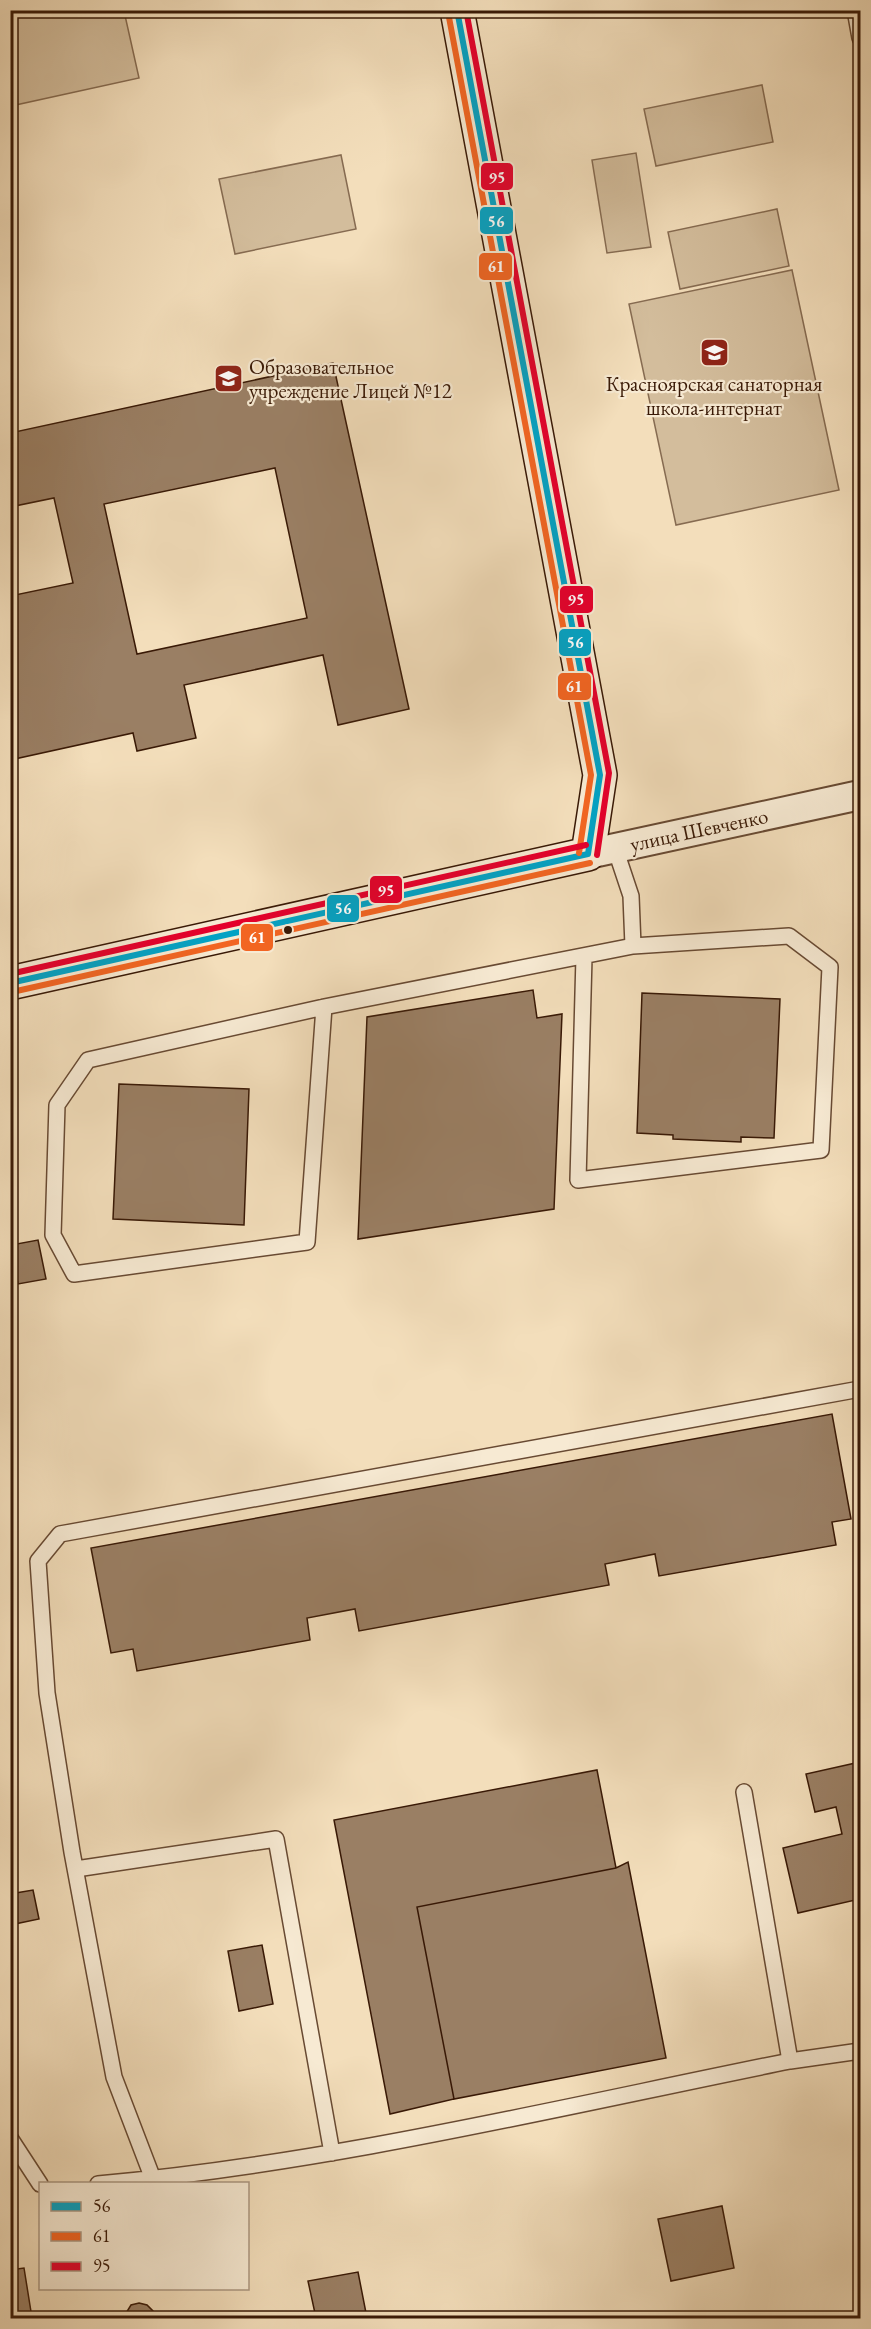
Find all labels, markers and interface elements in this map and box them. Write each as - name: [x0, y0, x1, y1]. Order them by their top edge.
- line badge: 95: [480, 162, 514, 191]
- text: 95: [489, 167, 505, 188]
- line badge: 56: [479, 206, 514, 235]
- text: 56: [488, 211, 505, 232]
- line badge: 61: [478, 252, 513, 281]
- text: 61: [488, 256, 504, 277]
- school or university icon: Красноярская санаторная школа-интернат: [698, 337, 730, 369]
- place label: Образовательное учреждение Лицей №12: [249, 353, 452, 404]
- school or university icon: Образовательное учреждение Лицей №12: [212, 363, 244, 395]
- place label: Красноярская санаторная школа-интернат: [606, 370, 822, 421]
- line badge: 95: [559, 585, 594, 614]
- text: 95: [568, 589, 584, 610]
- line badge: 56: [558, 628, 592, 657]
- text: 56: [567, 632, 584, 653]
- line badge: 61: [557, 672, 592, 701]
- text: 61: [566, 676, 582, 697]
- street label: улица Шевченко: [627, 802, 770, 857]
- line badge: 95: [369, 875, 403, 904]
- text: 95: [378, 880, 394, 901]
- line badge: 56: [326, 894, 360, 923]
- text: 56: [335, 898, 352, 919]
- line badge: 61: [240, 923, 274, 952]
- unlabelled marker: [282, 924, 294, 936]
- text: 61: [249, 927, 265, 948]
- legend: [39, 2182, 249, 2290]
- text: 56: [93, 2194, 111, 2217]
- text: 61: [93, 2224, 110, 2247]
- text: 95: [93, 2254, 110, 2277]

